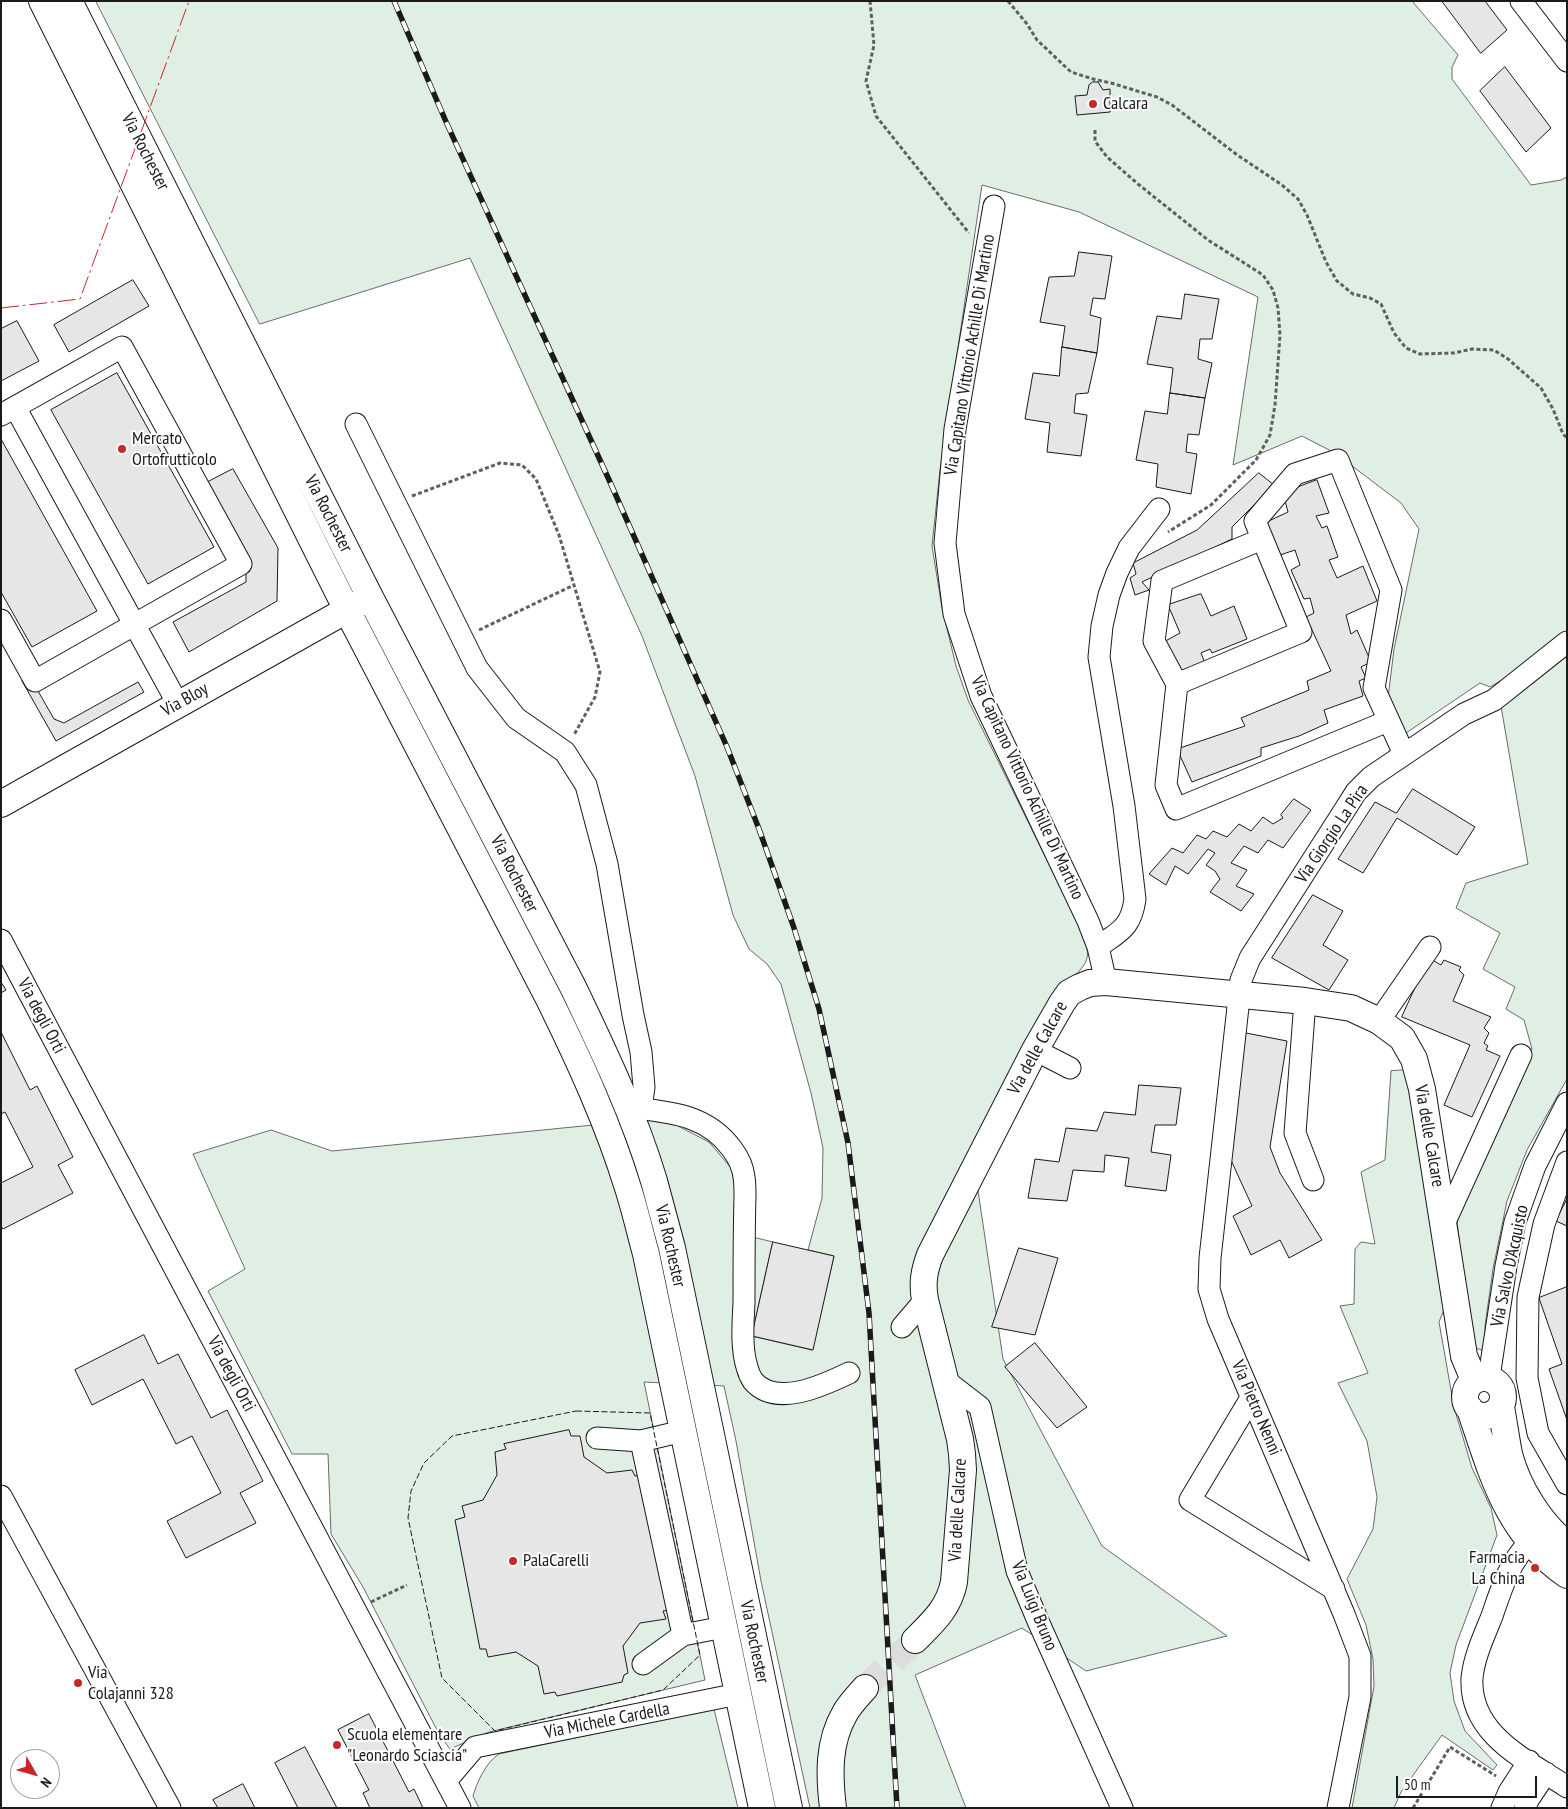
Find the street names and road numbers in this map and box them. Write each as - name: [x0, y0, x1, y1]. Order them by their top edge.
- street label: Via Rochester: [116, 110, 174, 194]
- street label: Via Capitano Vittorio Achille Di Martino: [940, 233, 1000, 477]
- street label: Via Rochester: [299, 472, 357, 556]
- street label: Via Capitano Vittorio Achille Di Martino: [966, 673, 1088, 903]
- street label: Via Bloy: [158, 678, 212, 722]
- street label: Via Giorgio La Pira: [1291, 781, 1373, 887]
- street label: Via Rochester: [485, 832, 543, 916]
- street label: Via degli Orti: [12, 975, 70, 1057]
- street label: Via delle Calcare: [1003, 998, 1073, 1098]
- street label: Via delle Calcare: [1409, 1083, 1449, 1189]
- street label: Via Rochester: [650, 1203, 690, 1289]
- street label: Via Salvo D'Acquisto: [1487, 1203, 1533, 1329]
- street label: Via degli Orti: [202, 1333, 260, 1415]
- street label: Via Pietro Nenni: [1226, 1357, 1286, 1459]
- street label: Via delle Calcare: [945, 1458, 971, 1562]
- street label: Via Luigi Bruno: [1006, 1558, 1062, 1654]
- street label: Via Rochester: [735, 1599, 773, 1685]
- street label: Via Michele Cardella: [543, 1698, 671, 1744]

